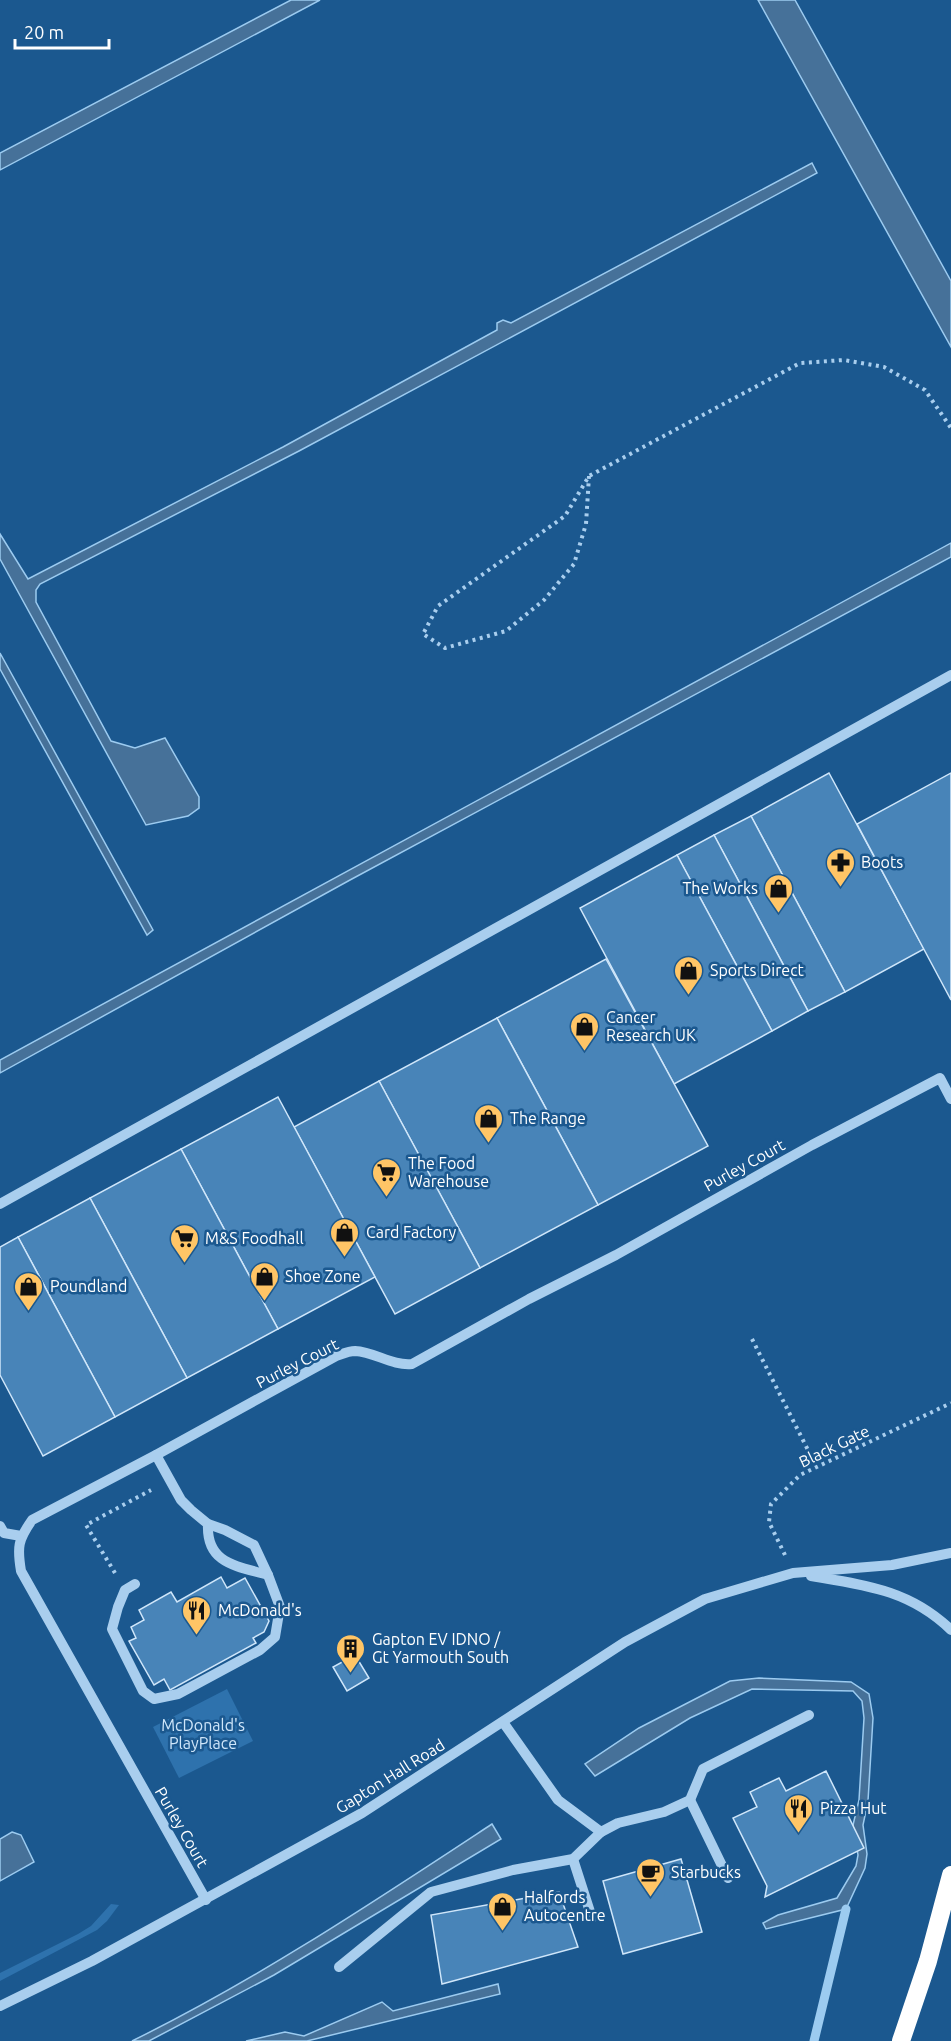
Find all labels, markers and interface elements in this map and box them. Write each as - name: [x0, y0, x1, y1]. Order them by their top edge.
- scale bar: [15, 12, 110, 50]
- text: 20 m: [24, 22, 64, 42]
- pharmacy icon: Boots: [824, 846, 856, 888]
- place label: Boots: [861, 853, 903, 871]
- shop icon: The Works: [763, 872, 795, 914]
- place label: The Works: [682, 879, 758, 897]
- shop icon: Sports Direct: [673, 954, 705, 996]
- place label: Sports Direct: [710, 961, 805, 979]
- place label: Cancer Research UK: [606, 1008, 696, 1044]
- shop icon: Cancer Research UK: [569, 1010, 601, 1052]
- shop icon: The Range: [473, 1102, 505, 1144]
- place label: The Range: [510, 1109, 586, 1127]
- street label: Purley Court: [700, 1135, 788, 1195]
- place label: The Food Warehouse: [408, 1154, 489, 1190]
- supermarket icon: The Food Warehouse: [371, 1156, 403, 1198]
- shop icon: Card Factory: [329, 1216, 361, 1258]
- supermarket icon: M&S Foodhall: [168, 1222, 200, 1264]
- place label: Card Factory: [366, 1223, 457, 1241]
- place label: M&S Foodhall: [205, 1229, 304, 1247]
- shop icon: Shoe Zone: [248, 1260, 280, 1302]
- place label: Shoe Zone: [285, 1267, 361, 1285]
- shop icon: Poundland: [13, 1270, 45, 1312]
- place label: Poundland: [50, 1277, 127, 1295]
- street label: Purley Court: [253, 1334, 342, 1391]
- street label: Black Gate: [796, 1421, 872, 1471]
- restaurant icon: McDonald's: [181, 1594, 213, 1636]
- place label: McDonald's: [218, 1601, 302, 1619]
- place label: Gapton EV IDNO / Gt Yarmouth South: [372, 1630, 509, 1666]
- building icon: Gapton EV IDNO / Gt Yarmouth South: [335, 1632, 367, 1674]
- park label: McDonald's PlayPlace: [161, 1716, 245, 1752]
- street label: Gapton Hall Road: [332, 1735, 448, 1817]
- street label: Purley Court: [152, 1784, 213, 1871]
- restaurant icon: Pizza Hut: [783, 1792, 815, 1834]
- place label: Pizza Hut: [820, 1799, 887, 1817]
- cafe icon: Starbucks: [634, 1856, 666, 1898]
- place label: Starbucks: [671, 1863, 741, 1881]
- place label: Halfords Autocentre: [524, 1888, 606, 1924]
- shop icon: Halfords Autocentre: [487, 1890, 519, 1932]

